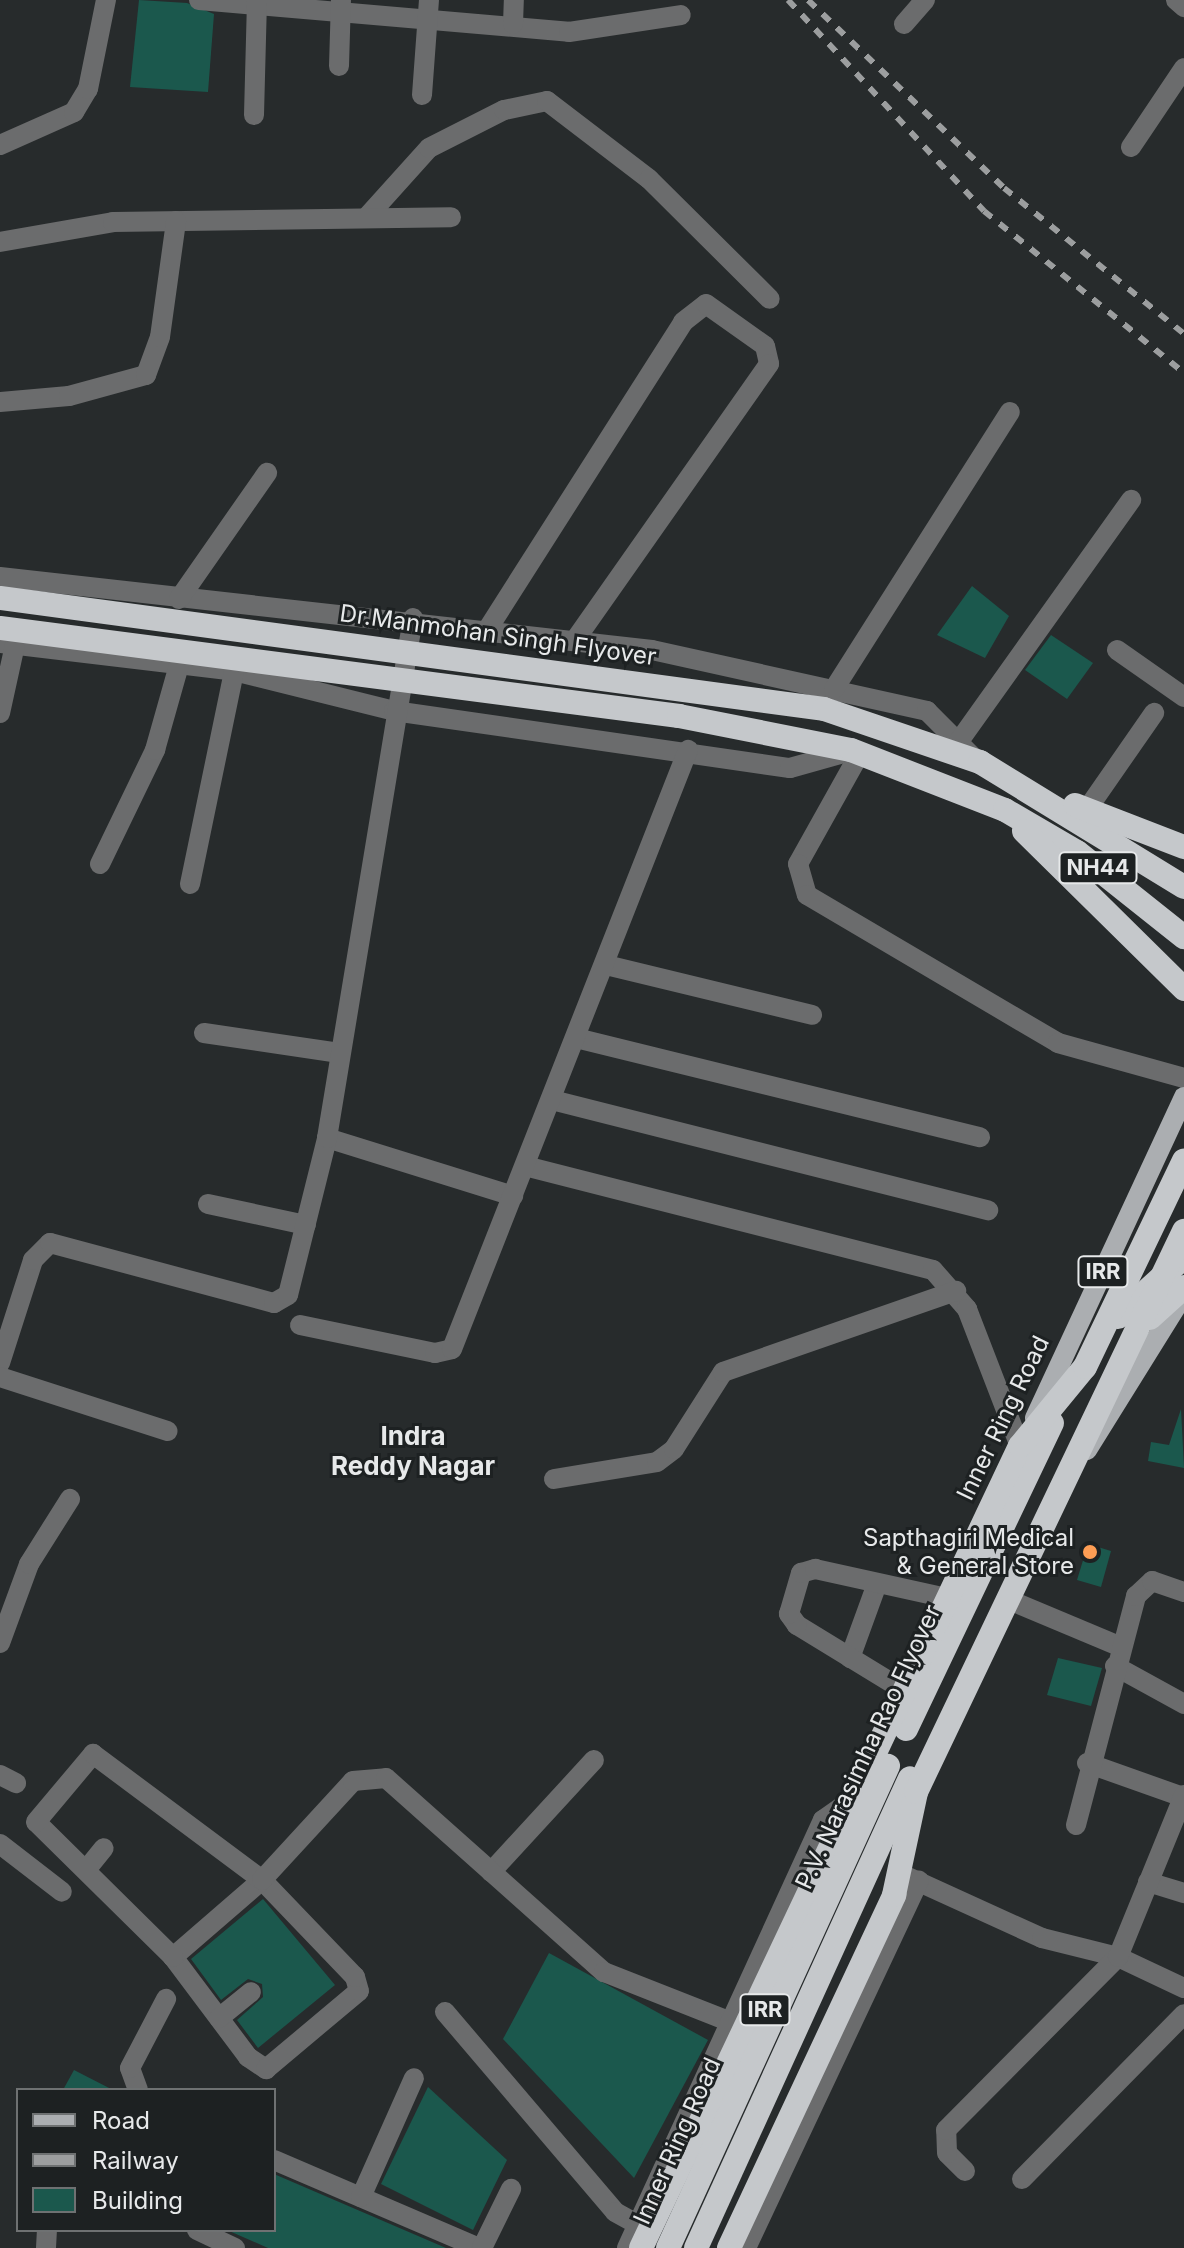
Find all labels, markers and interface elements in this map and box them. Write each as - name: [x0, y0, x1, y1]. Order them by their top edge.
- street label: Dr.Manmohan Singh Flyover: [338, 599, 658, 671]
- road number: NH44: [1058, 850, 1138, 886]
- road number: IRR: [1077, 1254, 1129, 1290]
- street label: Inner Ring Road: [951, 1331, 1055, 1505]
- district label: Indra Reddy Nagar: [331, 1420, 495, 1482]
- place label: Sapthagiri Medical & General Store: [863, 1524, 1074, 1580]
- marker: Sapthagiri Medical & General Store: [1081, 1543, 1099, 1561]
- street label: P.V. Narasimha Rao Flyover: [789, 1600, 947, 1894]
- road number: IRR: [739, 1992, 791, 2028]
- street label: Inner Ring Road: [627, 2053, 727, 2229]
- legend: [16, 2088, 276, 2232]
- text: Road: [92, 2106, 150, 2135]
- text: Railway: [92, 2146, 179, 2175]
- text: Building: [92, 2186, 183, 2215]

